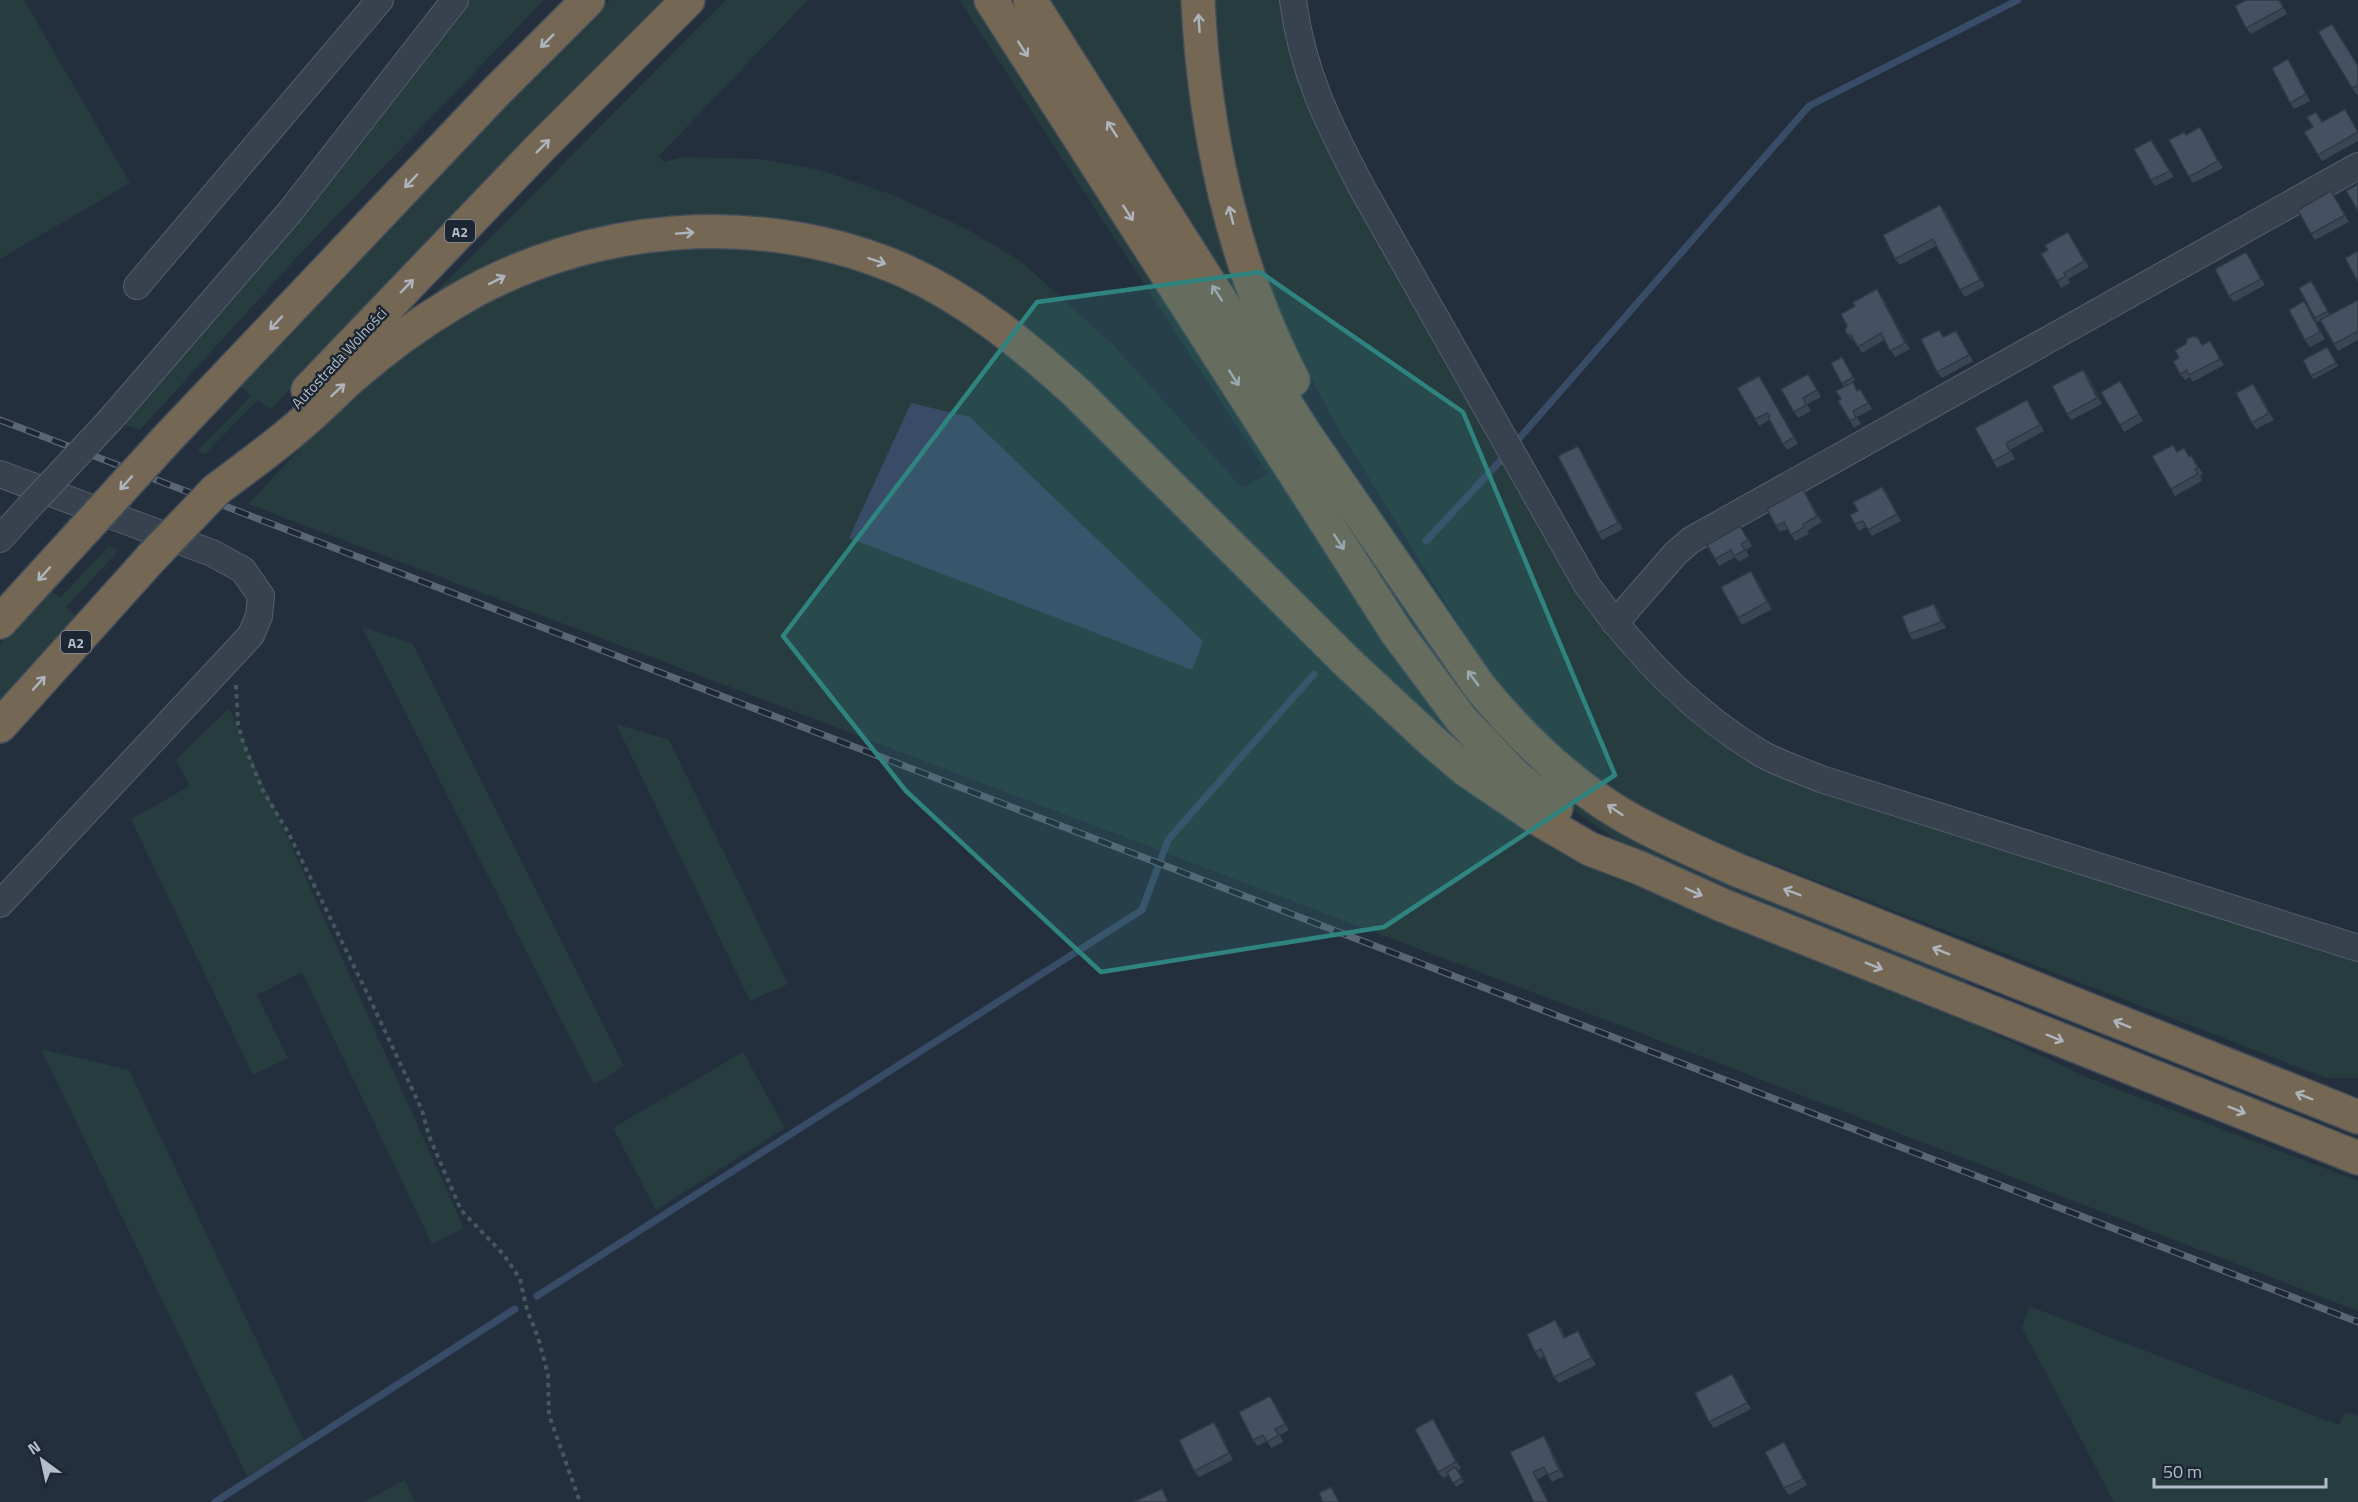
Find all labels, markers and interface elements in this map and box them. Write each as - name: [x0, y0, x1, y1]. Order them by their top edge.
- one-way arrow: [1194, 14, 1205, 33]
- one-way arrow: [539, 34, 554, 49]
- one-way arrow: [1017, 40, 1029, 57]
- one-way arrow: [1106, 121, 1118, 138]
- one-way arrow: [535, 138, 550, 153]
- one-way arrow: [403, 174, 418, 189]
- one-way arrow: [1122, 205, 1135, 222]
- one-way arrow: [1225, 206, 1237, 225]
- road number: A2: [445, 220, 475, 242]
- one-way arrow: [674, 227, 694, 238]
- one-way arrow: [867, 256, 885, 267]
- one-way arrow: [488, 274, 506, 285]
- one-way arrow: [400, 278, 415, 293]
- one-way arrow: [1210, 285, 1223, 302]
- street label: Autostrada Wolności: [286, 302, 392, 414]
- one-way arrow: [269, 315, 284, 330]
- one-way arrow: [1227, 369, 1240, 386]
- one-way arrow: [330, 383, 345, 398]
- one-way arrow: [119, 475, 133, 490]
- one-way arrow: [1333, 533, 1345, 550]
- one-way arrow: [37, 567, 51, 582]
- road number: A2: [61, 631, 91, 653]
- one-way arrow: [1467, 670, 1479, 686]
- one-way arrow: [32, 676, 46, 691]
- one-way arrow: [1607, 804, 1624, 816]
- one-way arrow: [1783, 886, 1801, 897]
- one-way arrow: [1684, 887, 1702, 898]
- one-way arrow: [1933, 945, 1951, 956]
- one-way arrow: [1865, 961, 1883, 972]
- one-way arrow: [2114, 1018, 2132, 1029]
- one-way arrow: [2046, 1033, 2064, 1044]
- one-way arrow: [2295, 1090, 2313, 1101]
- one-way arrow: [2227, 1105, 2245, 1116]
- north arrow: [12, 1430, 72, 1490]
- text: N: [23, 1434, 45, 1461]
- scale bar: [2154, 1451, 2326, 1489]
- text: 50 m: [2163, 1458, 2202, 1485]

